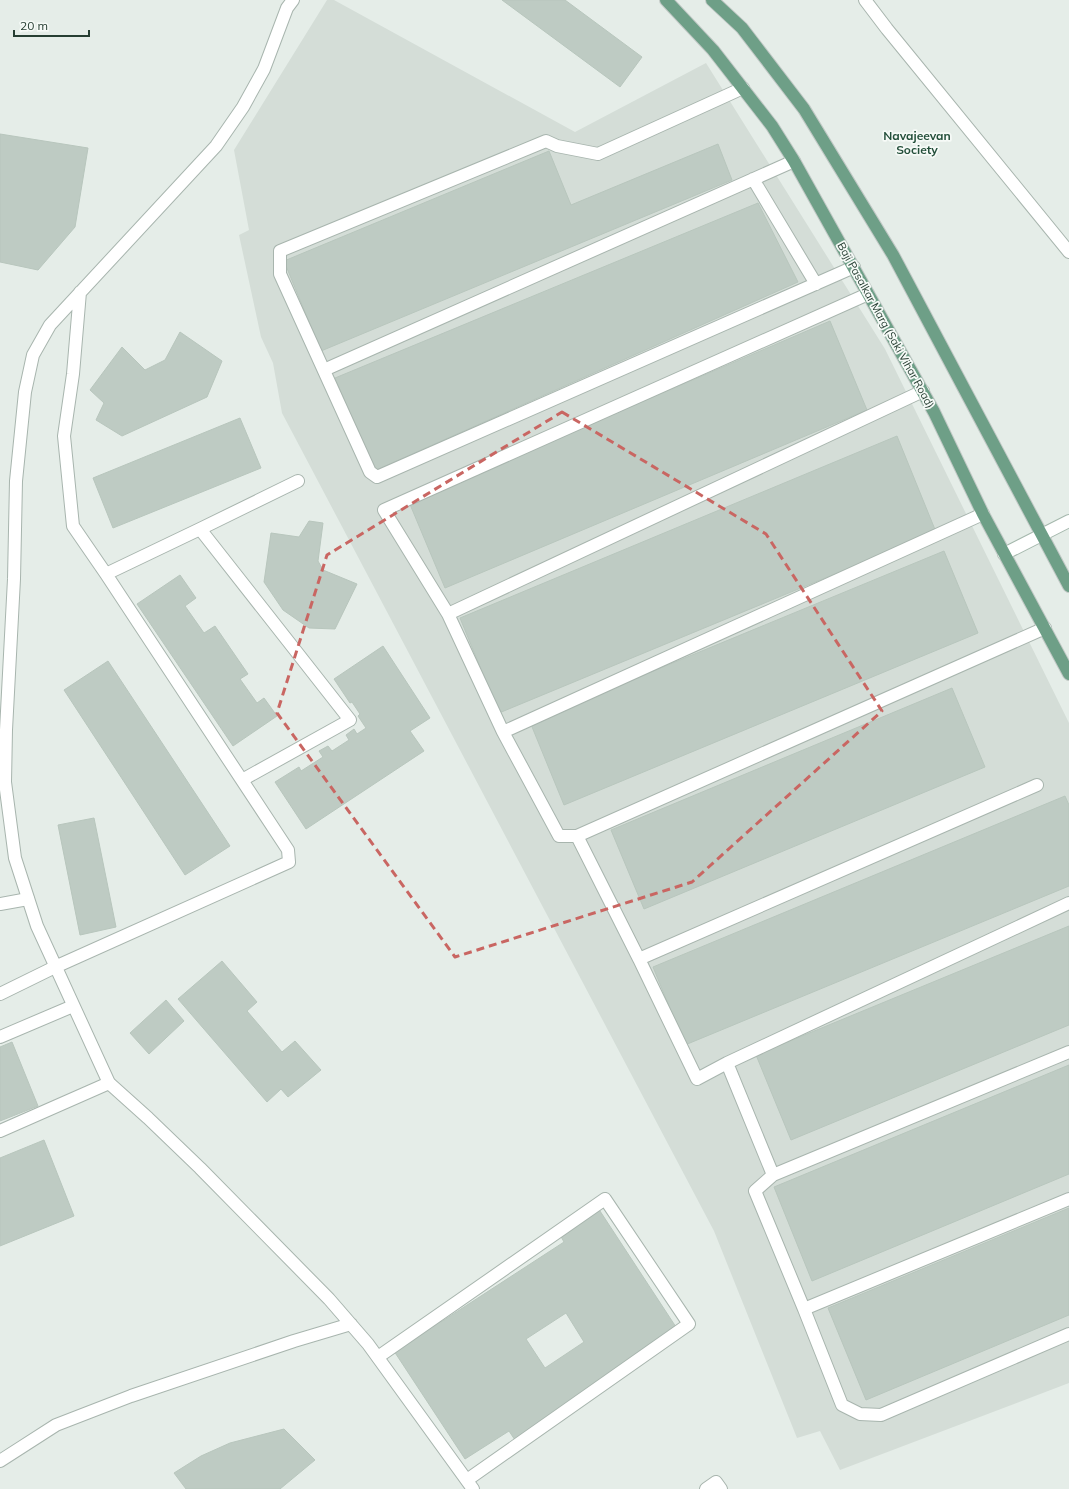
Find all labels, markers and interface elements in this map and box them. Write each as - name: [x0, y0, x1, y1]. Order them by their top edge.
- scale bar: [14, 12, 89, 38]
- text: 20 m: [20, 18, 48, 33]
- district label: Navajeevan Society: [883, 128, 951, 157]
- street label: Baji Pasalkar Marg (Saki Vihar Road): [834, 240, 938, 410]

